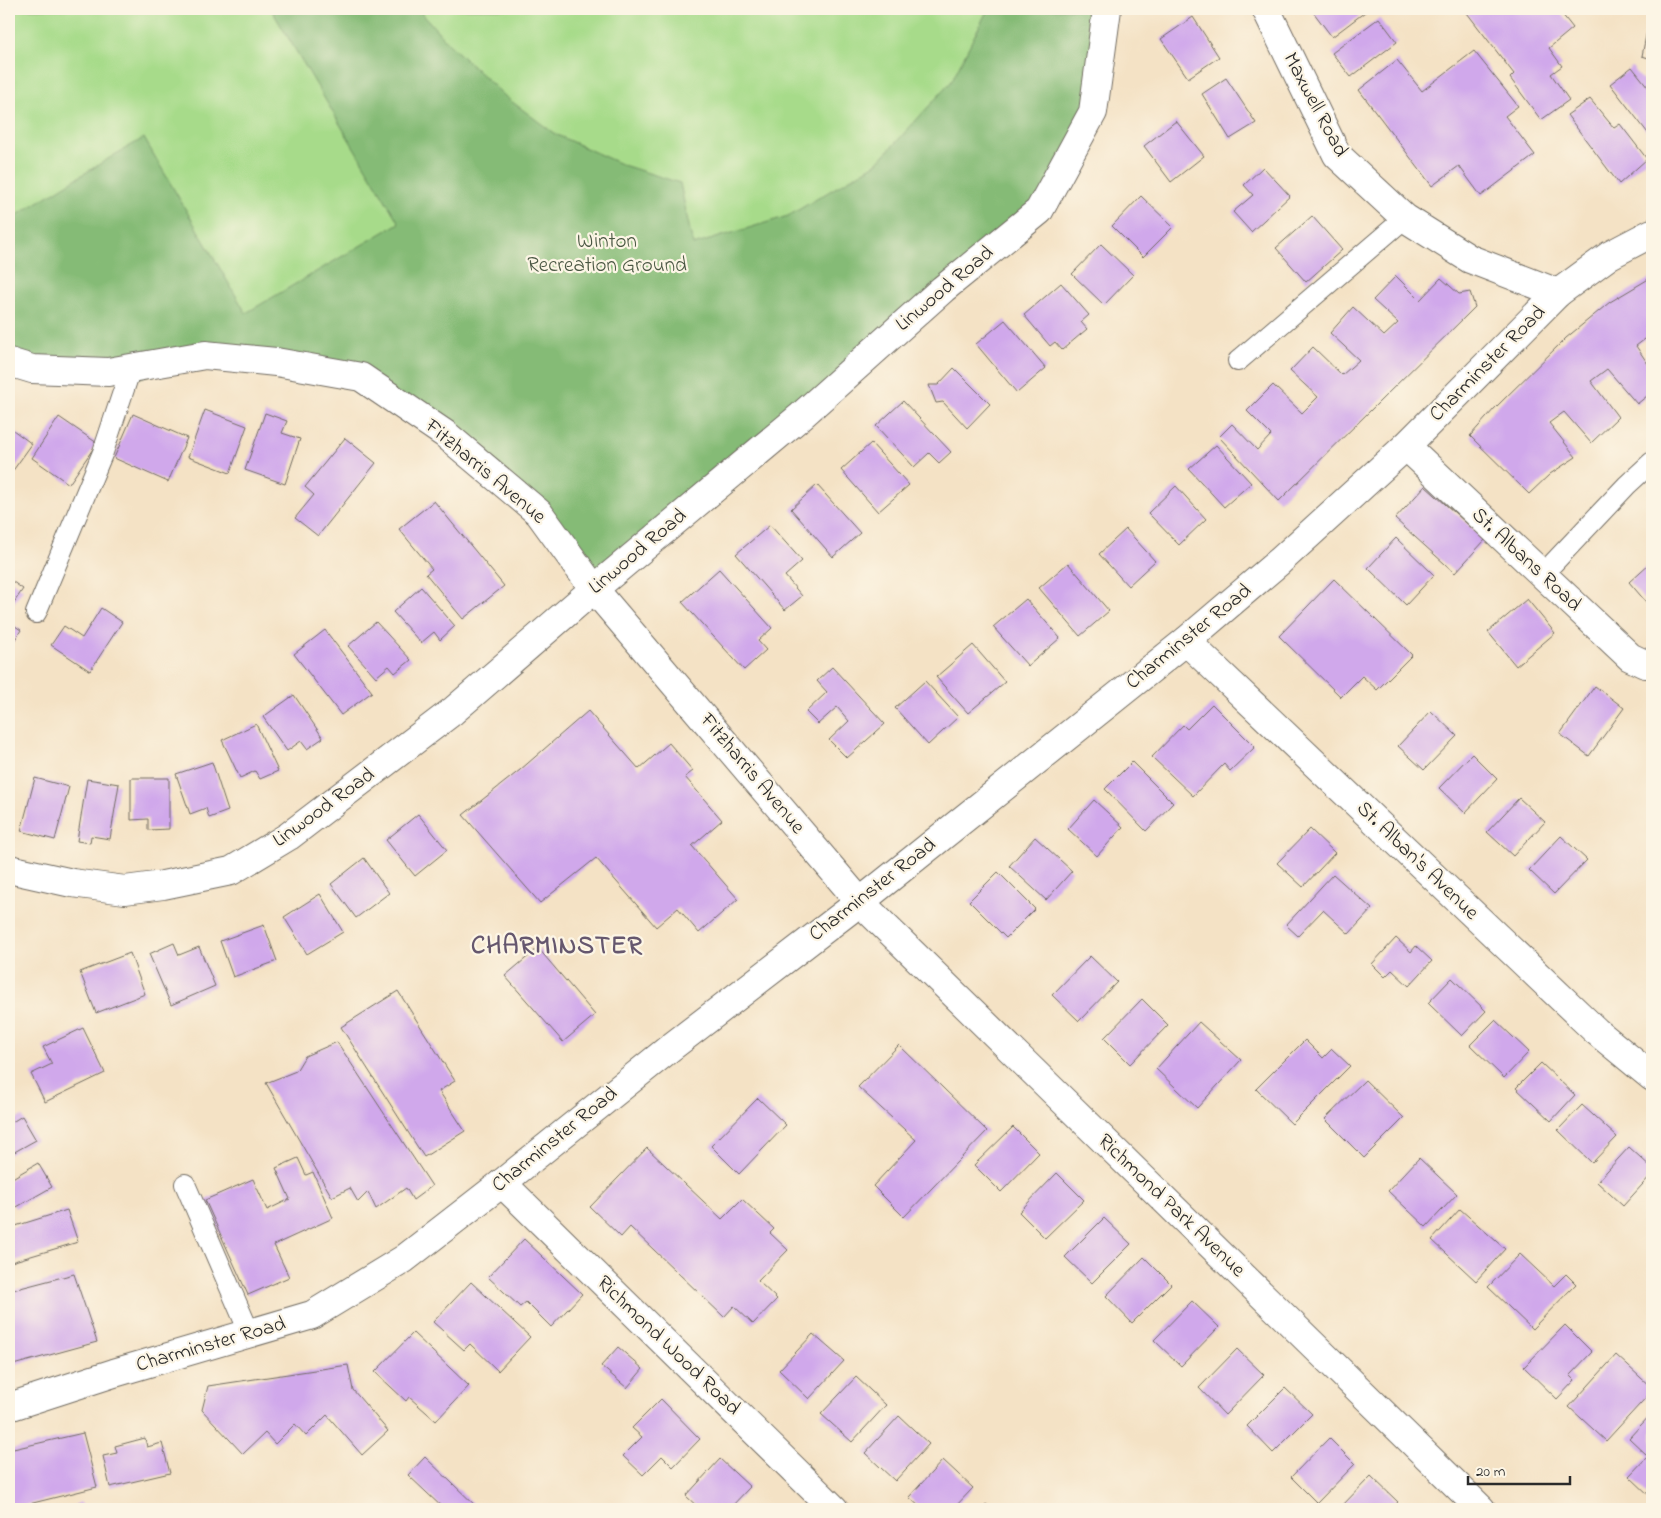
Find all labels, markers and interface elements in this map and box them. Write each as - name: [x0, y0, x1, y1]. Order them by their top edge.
- street label: Maxwell Road: [1275, 47, 1355, 163]
- park label: Winton Recreation Ground: [527, 227, 687, 281]
- street label: Linwood Road: [889, 239, 1001, 339]
- street label: Charminster Road: [1423, 299, 1553, 429]
- street label: Fitzharris Avenue: [417, 412, 553, 532]
- street label: St. Albans Road: [1464, 501, 1588, 619]
- street label: Linwood Road: [582, 502, 694, 602]
- street label: Charminster Road: [1120, 577, 1259, 697]
- street label: Fitzharris Avenue: [692, 706, 812, 842]
- street label: Linwood Road: [267, 760, 382, 855]
- street label: St. Alban's Avenue: [1349, 795, 1485, 928]
- street label: Charminster Road: [803, 831, 943, 949]
- district label: CHARMINSTER: [471, 928, 643, 966]
- street label: Charminster Road: [486, 1080, 625, 1200]
- street label: Richmond Park Avenue: [1090, 1127, 1252, 1285]
- street label: Richmond Wood Road: [589, 1269, 747, 1423]
- street label: Charminster Road: [133, 1309, 290, 1381]
- scale bar: [1468, 1453, 1571, 1485]
- text: 20 m: [1476, 1461, 1506, 1483]

